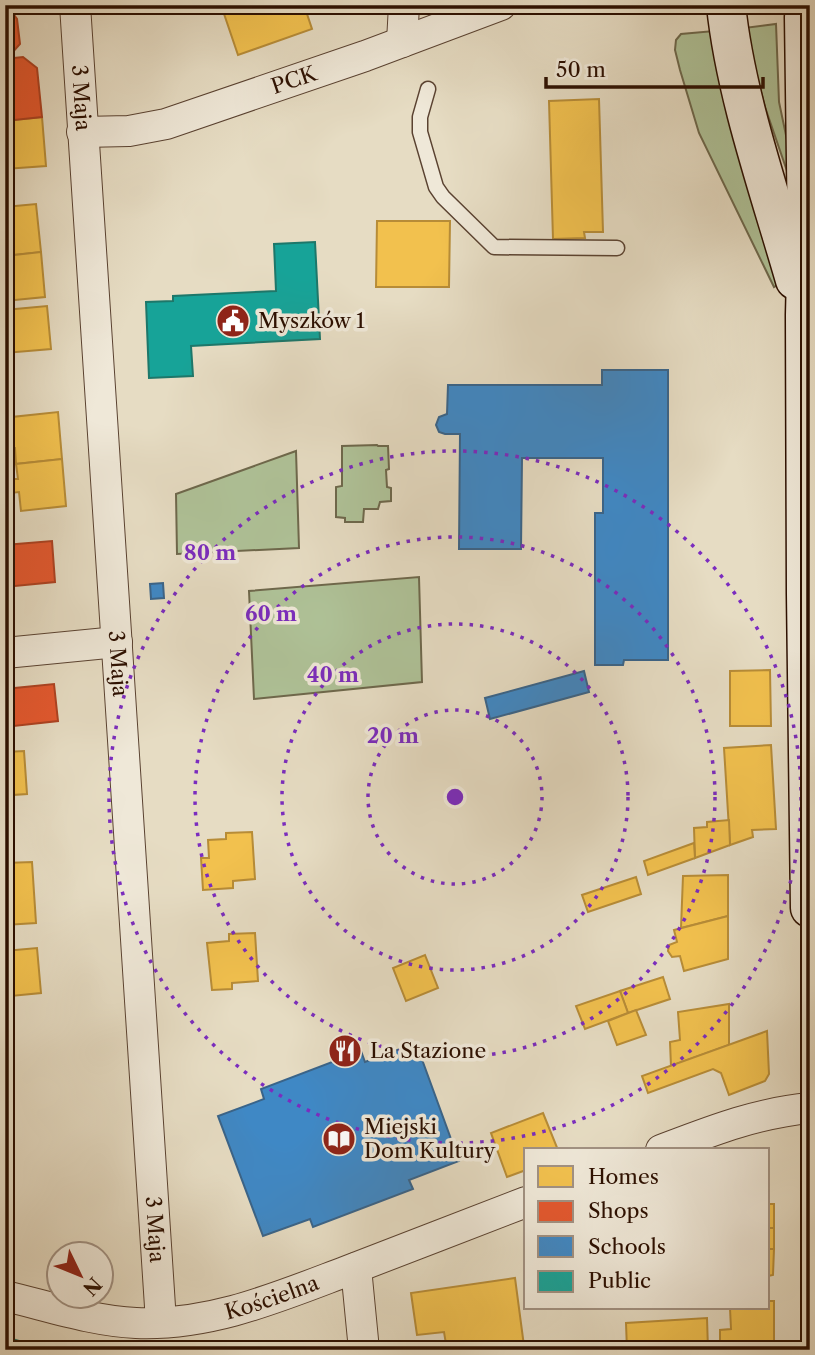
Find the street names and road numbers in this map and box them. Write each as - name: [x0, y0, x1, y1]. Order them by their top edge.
- street label: PCK: [268, 60, 321, 99]
- street label: 3 Maja: [67, 64, 96, 133]
- street label: 3 Maja: [104, 630, 133, 698]
- street label: 3 Maja: [141, 1195, 170, 1264]
- street label: Kościelna: [222, 1270, 323, 1324]

